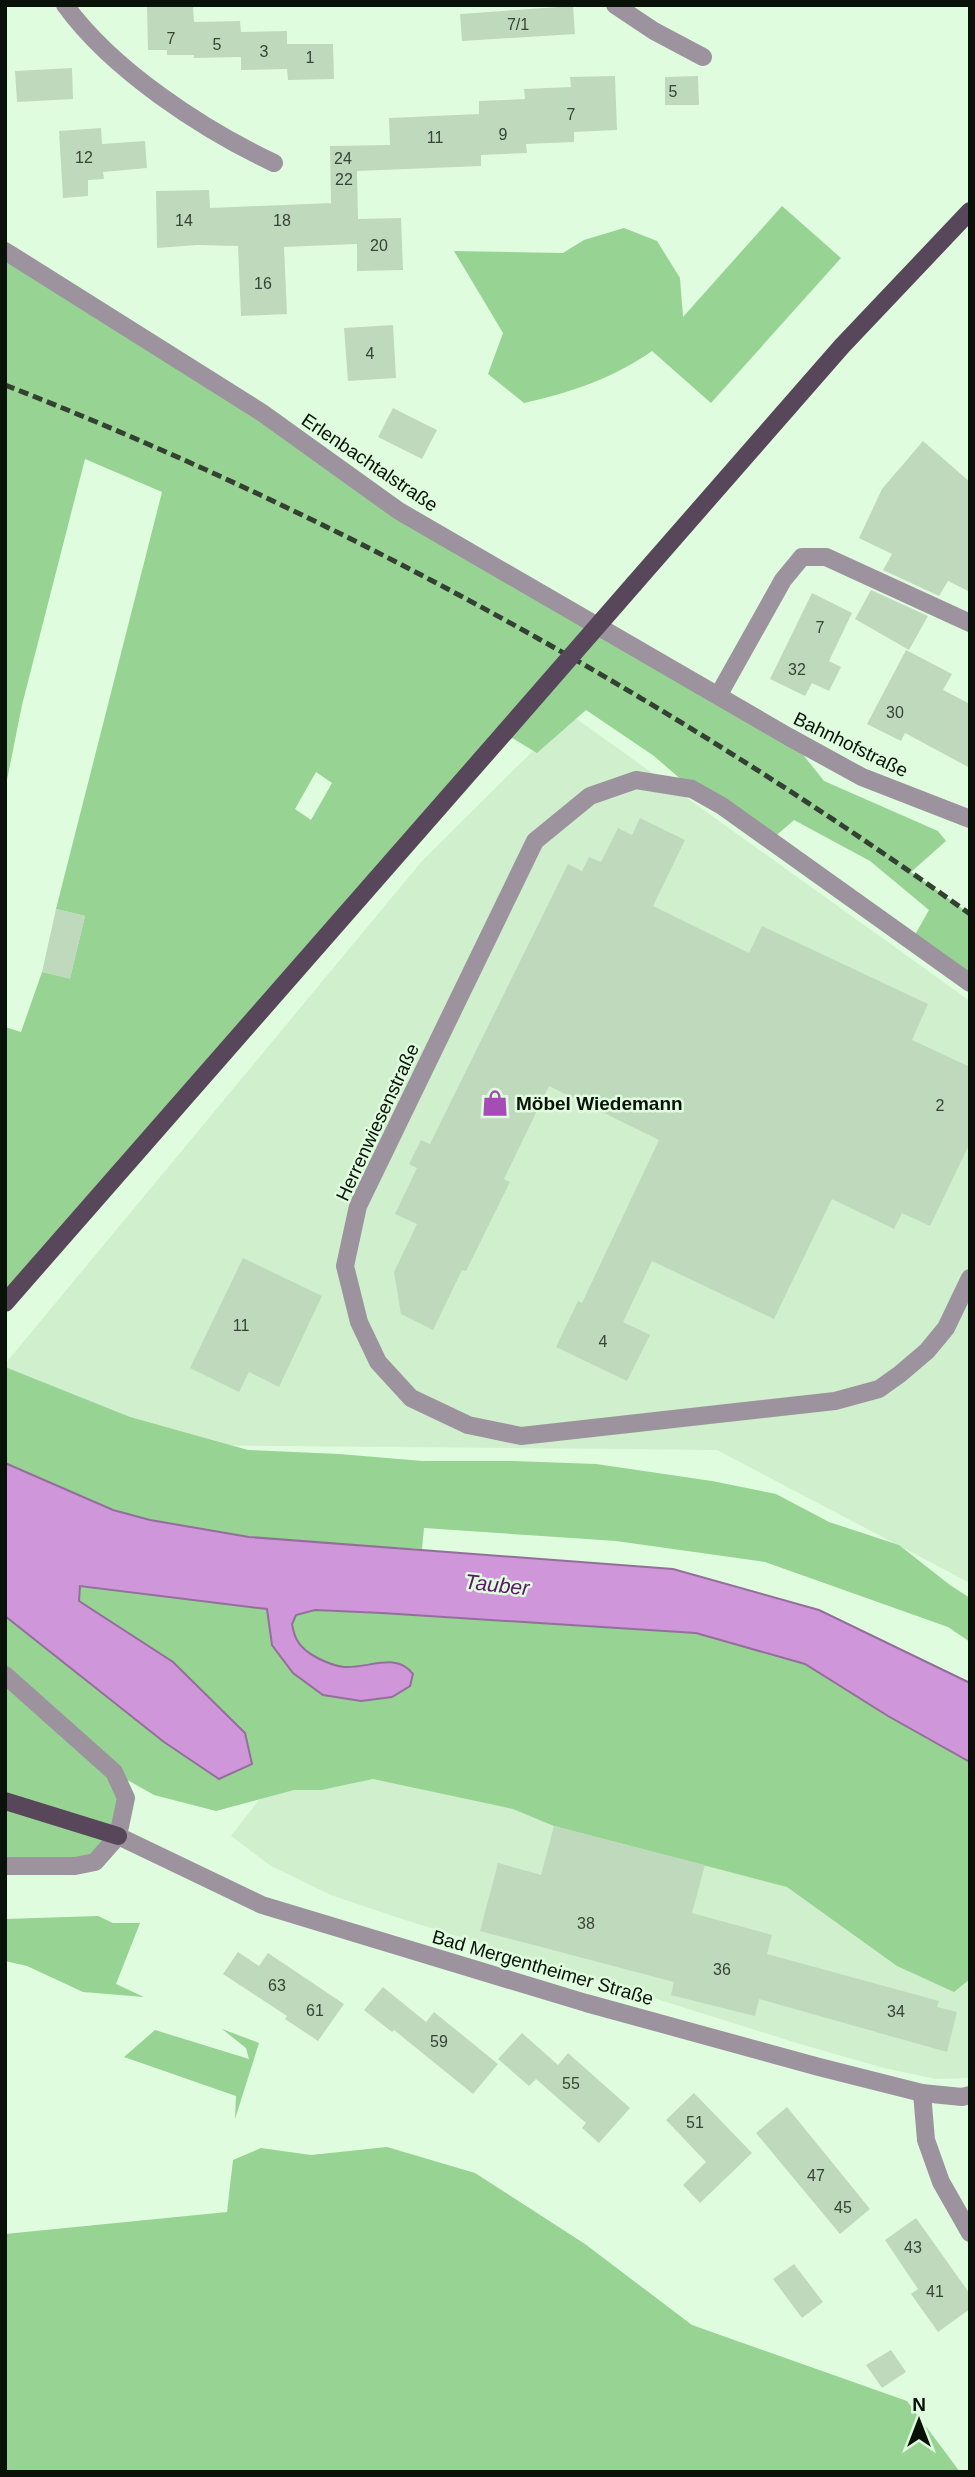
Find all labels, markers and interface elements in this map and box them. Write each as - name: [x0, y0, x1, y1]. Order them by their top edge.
- house number: 7/1: [507, 16, 529, 33]
- house number: 7: [167, 30, 176, 47]
- house number: 5: [213, 36, 222, 53]
- house number: 3: [260, 43, 269, 60]
- house number: 1: [306, 49, 315, 66]
- house number: 5: [669, 83, 678, 100]
- house number: 7: [567, 106, 576, 123]
- house number: 9: [499, 126, 508, 143]
- house number: 11: [427, 129, 443, 146]
- house number: 12: [75, 149, 93, 166]
- house number: 24: [334, 150, 352, 167]
- house number: 22: [335, 171, 353, 188]
- house number: 14: [175, 212, 193, 229]
- house number: 18: [273, 212, 291, 229]
- house number: 20: [370, 237, 388, 254]
- house number: 16: [254, 275, 272, 292]
- house number: 4: [366, 345, 375, 362]
- street label: Erlenbachtalstraße: [298, 409, 442, 516]
- house number: 7: [816, 619, 825, 636]
- house number: 32: [788, 661, 806, 678]
- house number: 30: [886, 704, 904, 721]
- street label: Bahnhofstraße: [790, 708, 911, 781]
- street label: Herrenwiesenstraße: [332, 1040, 423, 1204]
- shop icon: Möbel Wiedemann: [480, 1088, 510, 1118]
- place label: Möbel Wiedemann: [516, 1093, 683, 1114]
- house number: 2: [936, 1097, 945, 1114]
- house number: 11: [233, 1317, 249, 1334]
- house number: 4: [599, 1333, 608, 1350]
- water label: Tauber: [464, 1570, 531, 1599]
- house number: 38: [577, 1915, 595, 1932]
- street label: Bad Mergentheimer Straße: [430, 1926, 656, 2009]
- house number: 36: [713, 1961, 731, 1978]
- house number: 63: [268, 1977, 286, 1994]
- house number: 61: [306, 2002, 324, 2019]
- house number: 34: [887, 2003, 905, 2020]
- house number: 59: [430, 2033, 448, 2050]
- house number: 55: [562, 2075, 580, 2092]
- house number: 51: [686, 2114, 704, 2131]
- house number: 47: [807, 2167, 825, 2184]
- house number: 45: [834, 2199, 852, 2216]
- house number: 43: [904, 2239, 922, 2256]
- house number: 41: [926, 2283, 944, 2300]
- north arrow: [884, 2386, 954, 2456]
- text: N: [912, 2394, 926, 2415]

